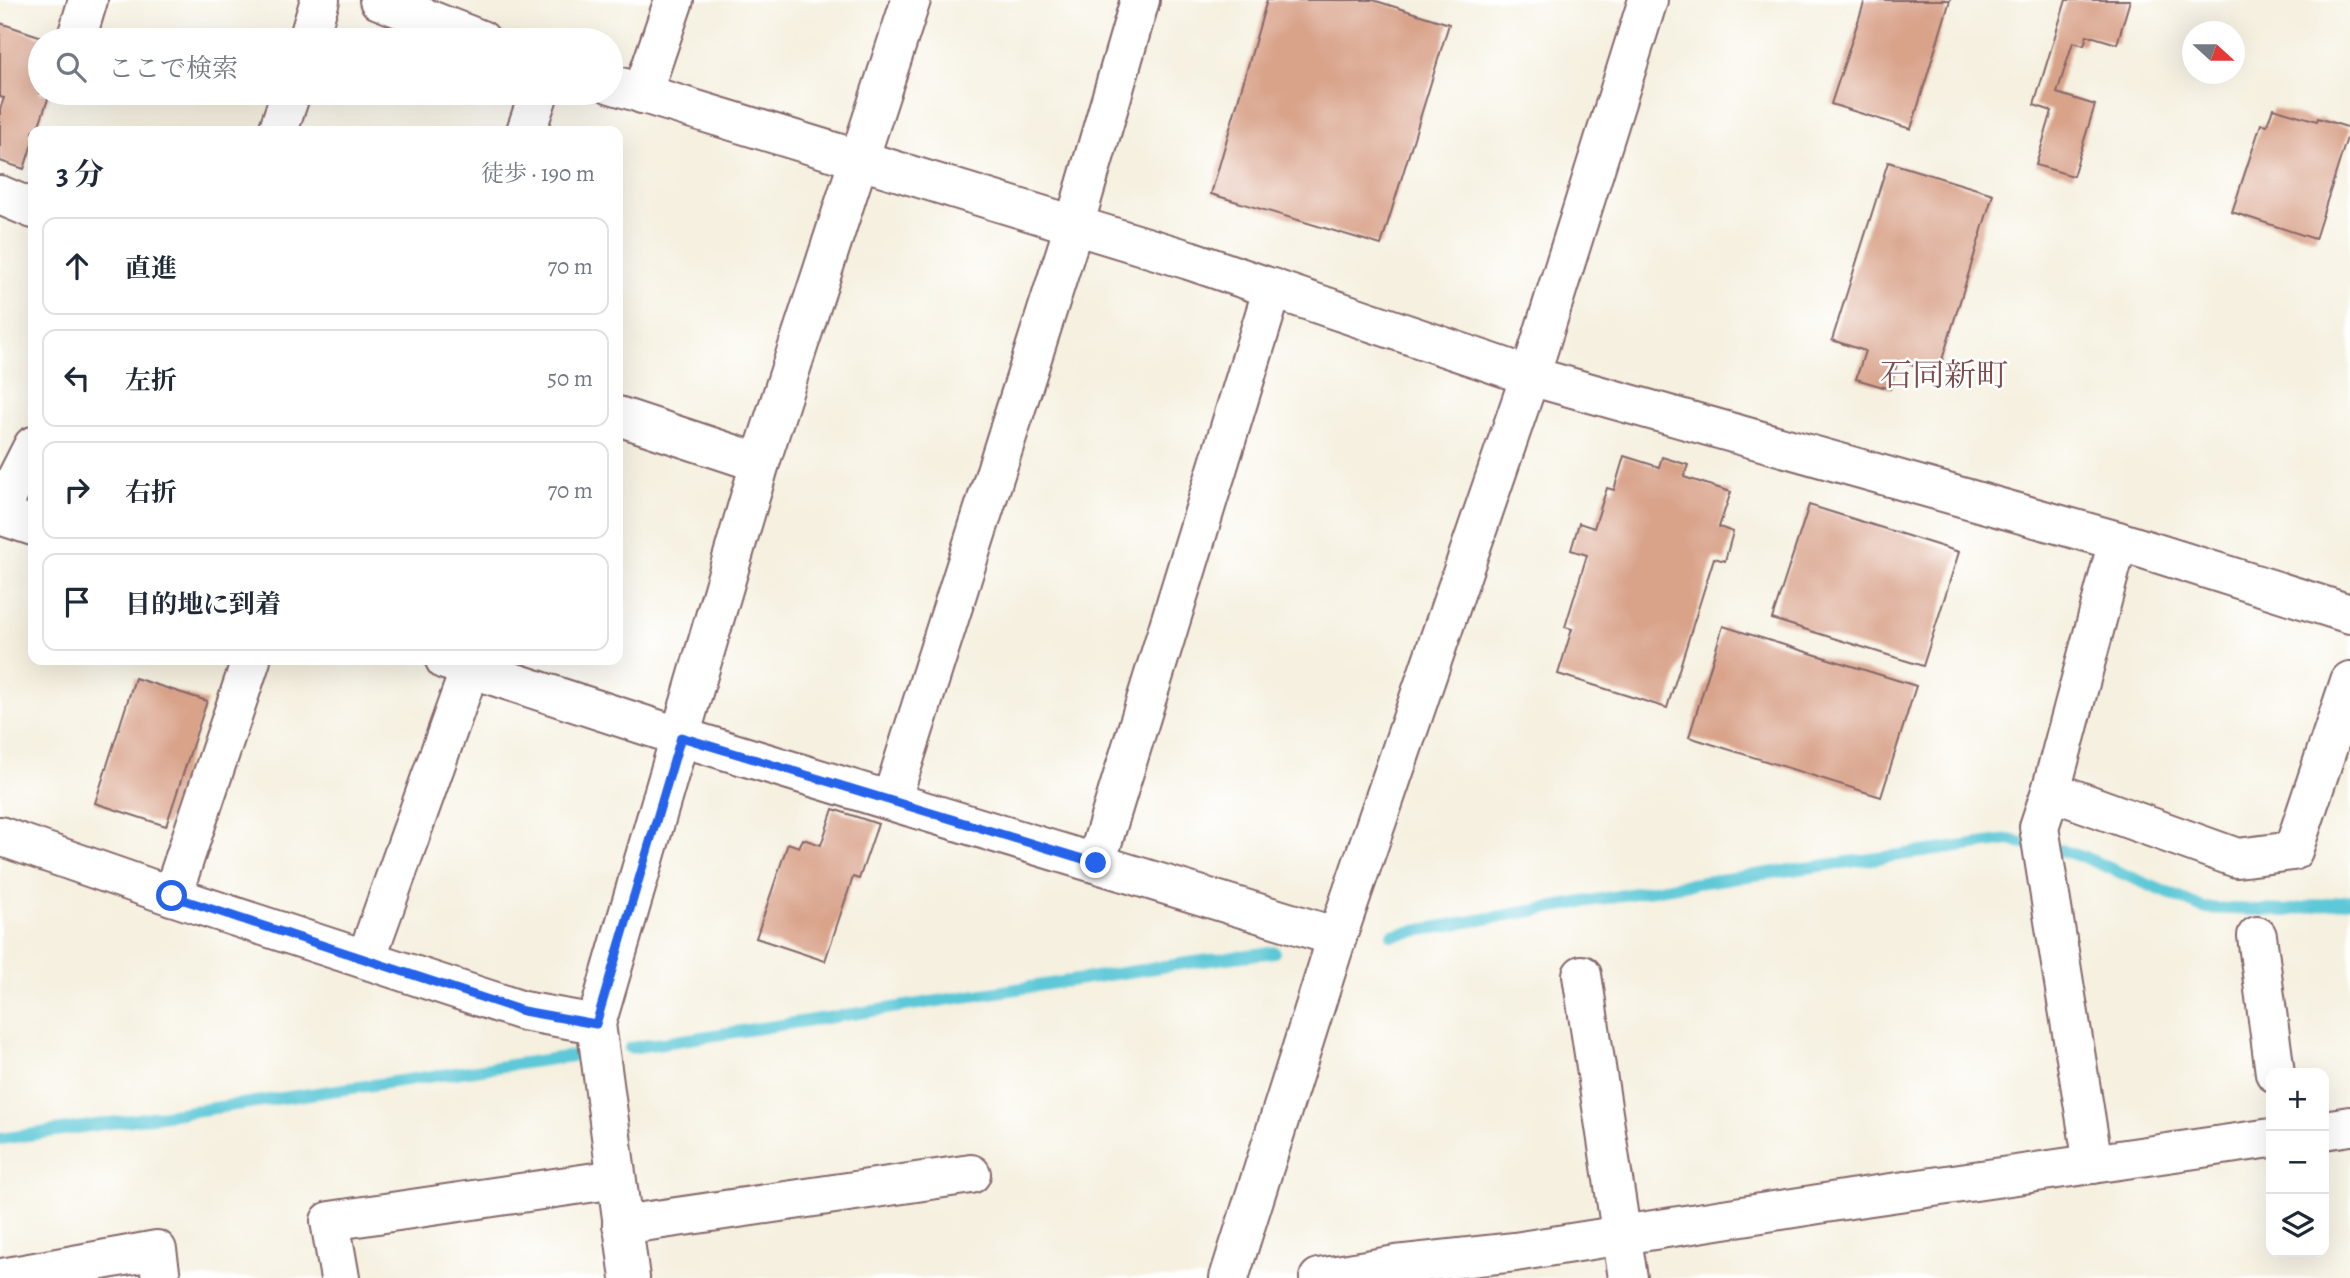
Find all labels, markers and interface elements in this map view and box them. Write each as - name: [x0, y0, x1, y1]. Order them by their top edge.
- north arrow: [2182, 21, 2245, 84]
- search box: [28, 28, 623, 105]
- icon: search: [52, 48, 90, 86]
- text: ここで検索: [108, 51, 238, 86]
- text: 3 分: [56, 154, 104, 194]
- text: 徒歩 · 190 m: [481, 158, 595, 189]
- icon: ahead: [58, 247, 96, 285]
- text: 直進: [125, 251, 177, 286]
- text: 70 m: [547, 251, 593, 282]
- district label: 石同新町: [1880, 353, 2008, 397]
- icon: left: [58, 359, 96, 397]
- text: 左折: [125, 363, 177, 398]
- text: 50 m: [547, 363, 593, 394]
- icon: right: [58, 471, 96, 509]
- text: 右折: [125, 475, 177, 510]
- text: 70 m: [547, 475, 593, 506]
- icon: arrive: [58, 583, 96, 621]
- text: 目的地に到着: [125, 587, 281, 622]
- route end: [1080, 847, 1111, 878]
- route start: [156, 880, 187, 911]
- map controls: [2266, 1068, 2329, 1257]
- button: +: [2266, 1068, 2329, 1131]
- button: −: [2266, 1131, 2329, 1194]
- button: layers: [2266, 1194, 2329, 1257]

